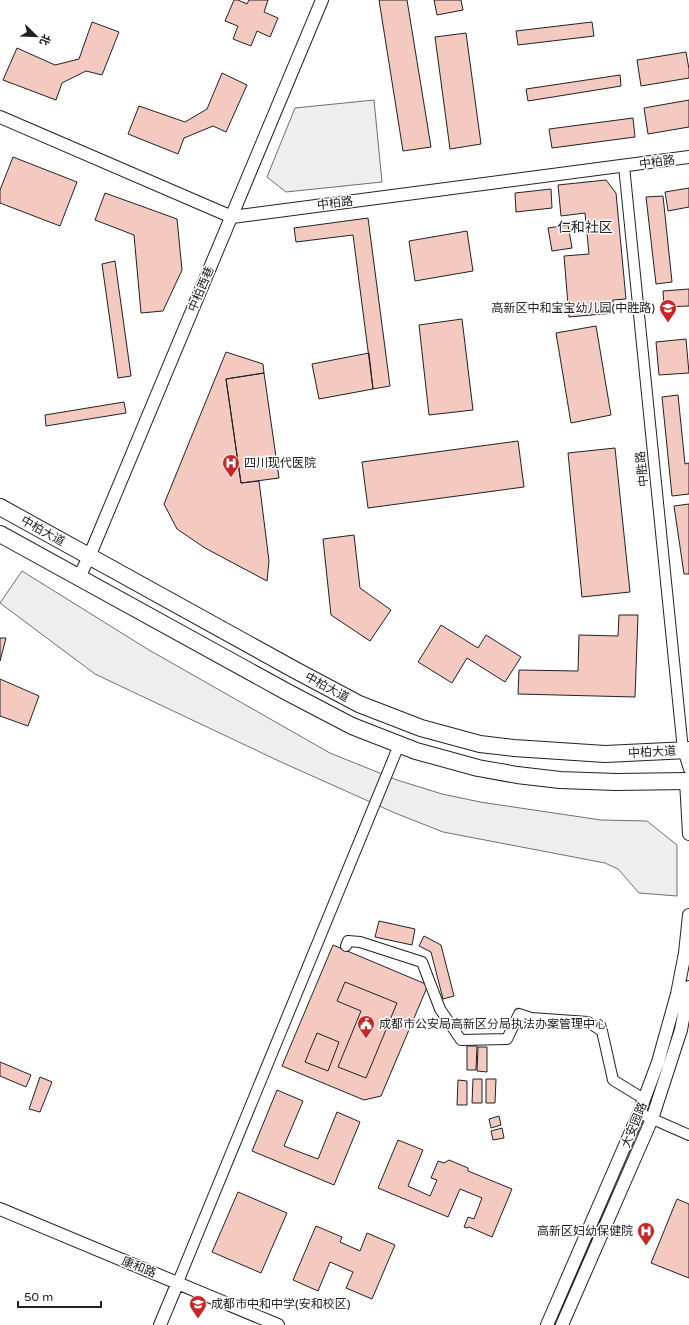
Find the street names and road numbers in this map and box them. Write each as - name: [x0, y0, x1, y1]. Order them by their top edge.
- street label: 中柏路: [638, 153, 676, 171]
- street label: 中柏路: [316, 194, 354, 212]
- street label: 中柏西巷: [185, 264, 217, 314]
- street label: 中胜路: [633, 450, 651, 488]
- street label: 中柏大道: [19, 513, 67, 549]
- street label: 中柏大道: [303, 670, 351, 704]
- street label: 中柏大道: [628, 744, 676, 760]
- street label: 大安园路: [619, 1100, 649, 1150]
- street label: 康和路: [120, 1254, 158, 1280]

